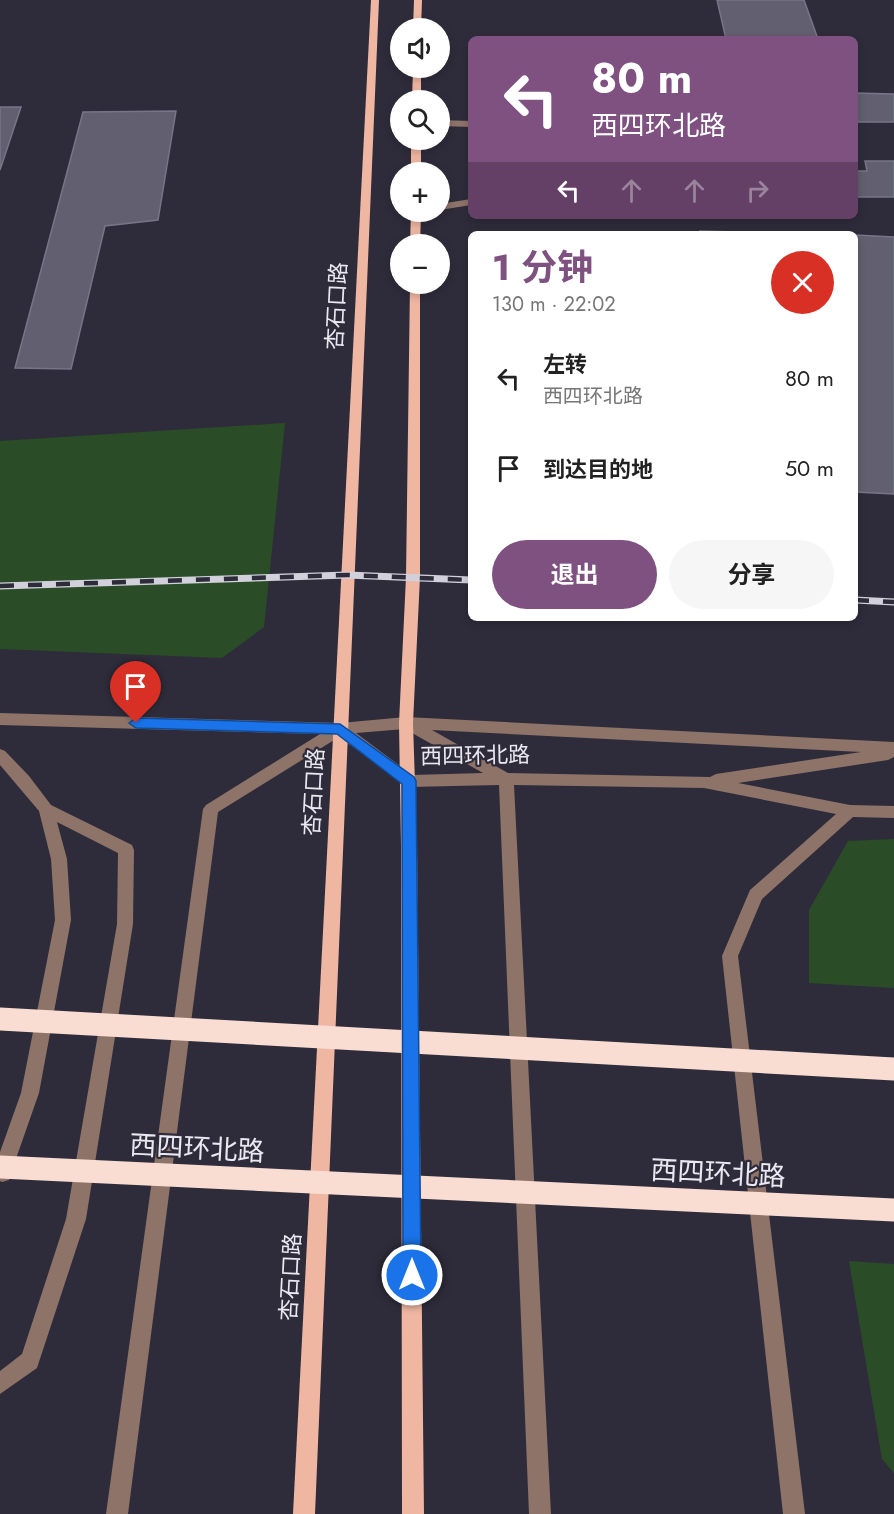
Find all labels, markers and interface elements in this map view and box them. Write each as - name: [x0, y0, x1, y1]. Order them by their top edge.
- map controls: [390, 18, 450, 294]
- button: sound: [390, 18, 450, 78]
- text: 80 m: [591, 48, 692, 109]
- icon: left: [492, 60, 570, 138]
- button: search: [390, 90, 450, 150]
- text: 西四环北路: [591, 106, 726, 145]
- button: +: [390, 162, 450, 222]
- icon: left: [552, 174, 585, 207]
- icon: ahead: [615, 174, 648, 207]
- icon: ahead: [678, 174, 711, 207]
- icon: right: [741, 174, 774, 207]
- button: −: [390, 234, 450, 294]
- text: 1 分钟: [492, 241, 593, 293]
- button: close: [771, 251, 834, 314]
- street label: 杏石口路: [318, 261, 354, 351]
- text: 130 m · 22:02: [492, 290, 616, 319]
- text: 左转: [543, 348, 587, 380]
- icon: left: [492, 362, 525, 395]
- text: 80 m: [785, 362, 834, 394]
- text: 西四环北路: [543, 382, 643, 411]
- icon: arrive: [492, 452, 525, 485]
- text: 50 m: [785, 452, 834, 484]
- text: 到达目的地: [543, 453, 653, 485]
- button: 退出: [492, 540, 657, 609]
- button: 分享: [669, 540, 834, 609]
- pin: [110, 661, 161, 723]
- icon: arrive: [119, 670, 152, 703]
- street label: 西四环北路: [420, 738, 530, 772]
- street label: 杏石口路: [295, 747, 331, 837]
- street label: 西四环北路: [129, 1125, 265, 1171]
- street label: 西四环北路: [650, 1150, 786, 1196]
- street label: 杏石口路: [272, 1232, 308, 1322]
- position arrow: [380, 1243, 444, 1307]

